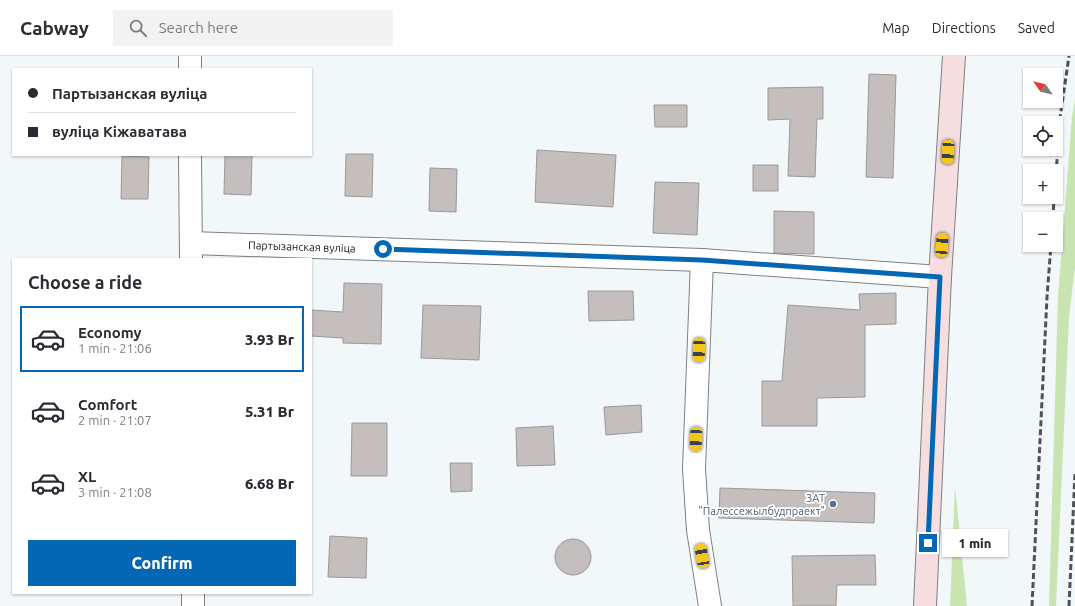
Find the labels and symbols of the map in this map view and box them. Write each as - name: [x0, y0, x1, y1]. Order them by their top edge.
- north arrow: [1023, 68, 1063, 108]
- car: [941, 140, 955, 164]
- car: [935, 233, 949, 257]
- street label: Партызанская вуліца: [248, 239, 356, 254]
- route start: [374, 240, 392, 258]
- car: [693, 338, 705, 362]
- car: [690, 427, 702, 451]
- place label: ЗАТ "Палессежылбудпраект": [698, 492, 825, 517]
- marker: ЗАТ "Палессежылбудпраект": [828, 499, 838, 509]
- callout: 1 min: [942, 529, 1008, 557]
- route end: [919, 534, 937, 552]
- car: [694, 543, 710, 569]

